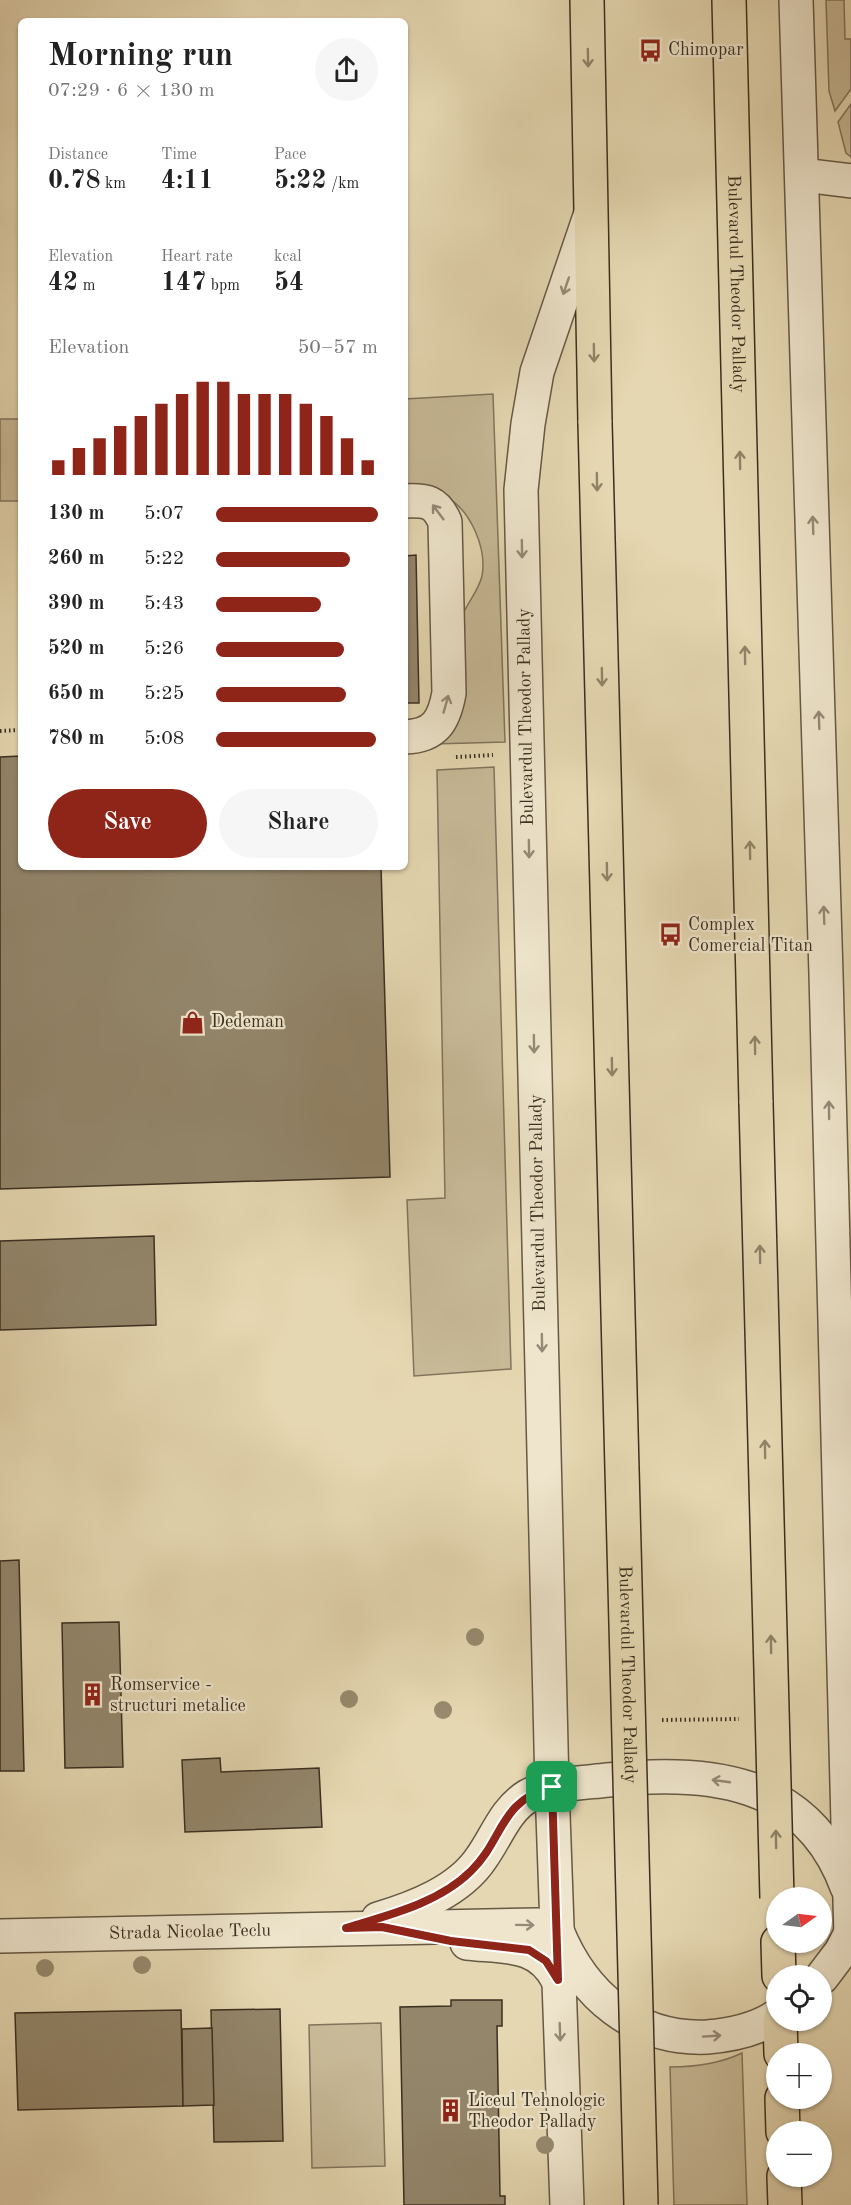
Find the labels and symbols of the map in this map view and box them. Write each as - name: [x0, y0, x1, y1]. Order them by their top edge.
- bus stop icon: Chimopar: [637, 37, 663, 63]
- place label: Chimopar: [668, 41, 744, 59]
- one-way arrow: [582, 48, 594, 68]
- street label: Bulevardul Theodor Pallady: [724, 175, 748, 394]
- one-way arrow: [560, 276, 571, 295]
- one-way arrow: [588, 343, 600, 363]
- one-way arrow: [735, 450, 746, 470]
- one-way arrow: [591, 471, 603, 491]
- one-way arrow: [432, 505, 444, 521]
- one-way arrow: [807, 516, 819, 536]
- one-way arrow: [516, 538, 528, 558]
- street label: Bulevardul Theodor Pallady: [515, 608, 537, 826]
- one-way arrow: [740, 645, 751, 665]
- one-way arrow: [596, 666, 608, 686]
- one-way arrow: [441, 695, 452, 714]
- one-way arrow: [813, 710, 824, 730]
- one-way arrow: [523, 838, 535, 858]
- one-way arrow: [744, 840, 756, 860]
- one-way arrow: [601, 861, 613, 881]
- one-way arrow: [818, 905, 830, 925]
- place label: Complex Comercial Titan: [688, 916, 813, 955]
- bus stop icon: Complex Comercial Titan: [657, 922, 683, 948]
- shop icon: Dedeman: [180, 1009, 206, 1035]
- place label: Dedeman: [211, 1013, 284, 1031]
- one-way arrow: [529, 1033, 540, 1053]
- one-way arrow: [749, 1035, 761, 1055]
- one-way arrow: [606, 1056, 617, 1076]
- street label: Bulevardul Theodor Pallady: [527, 1094, 549, 1312]
- one-way arrow: [824, 1100, 835, 1120]
- one-way arrow: [755, 1245, 766, 1265]
- one-way arrow: [536, 1333, 548, 1353]
- one-way arrow: [760, 1440, 771, 1460]
- street label: Bulevardul Theodor Pallady: [615, 1565, 639, 1784]
- one-way arrow: [765, 1635, 776, 1655]
- place label: Romservice - structuri metalice: [110, 1676, 246, 1715]
- building icon: Romservice - structuri metalice: [79, 1682, 105, 1708]
- pin: [526, 1761, 577, 1812]
- one-way arrow: [711, 1776, 731, 1787]
- one-way arrow: [770, 1830, 781, 1850]
- north arrow: [766, 1887, 832, 1953]
- one-way arrow: [514, 1919, 534, 1930]
- street label: Strada Nicolae Teclu: [109, 1921, 272, 1943]
- one-way arrow: [555, 2021, 566, 2041]
- one-way arrow: [701, 2030, 721, 2041]
- place label: Liceul Tehnologic Theodor Pallady: [468, 2092, 605, 2131]
- building icon: Liceul Tehnologic Theodor Pallady: [437, 2098, 463, 2124]

